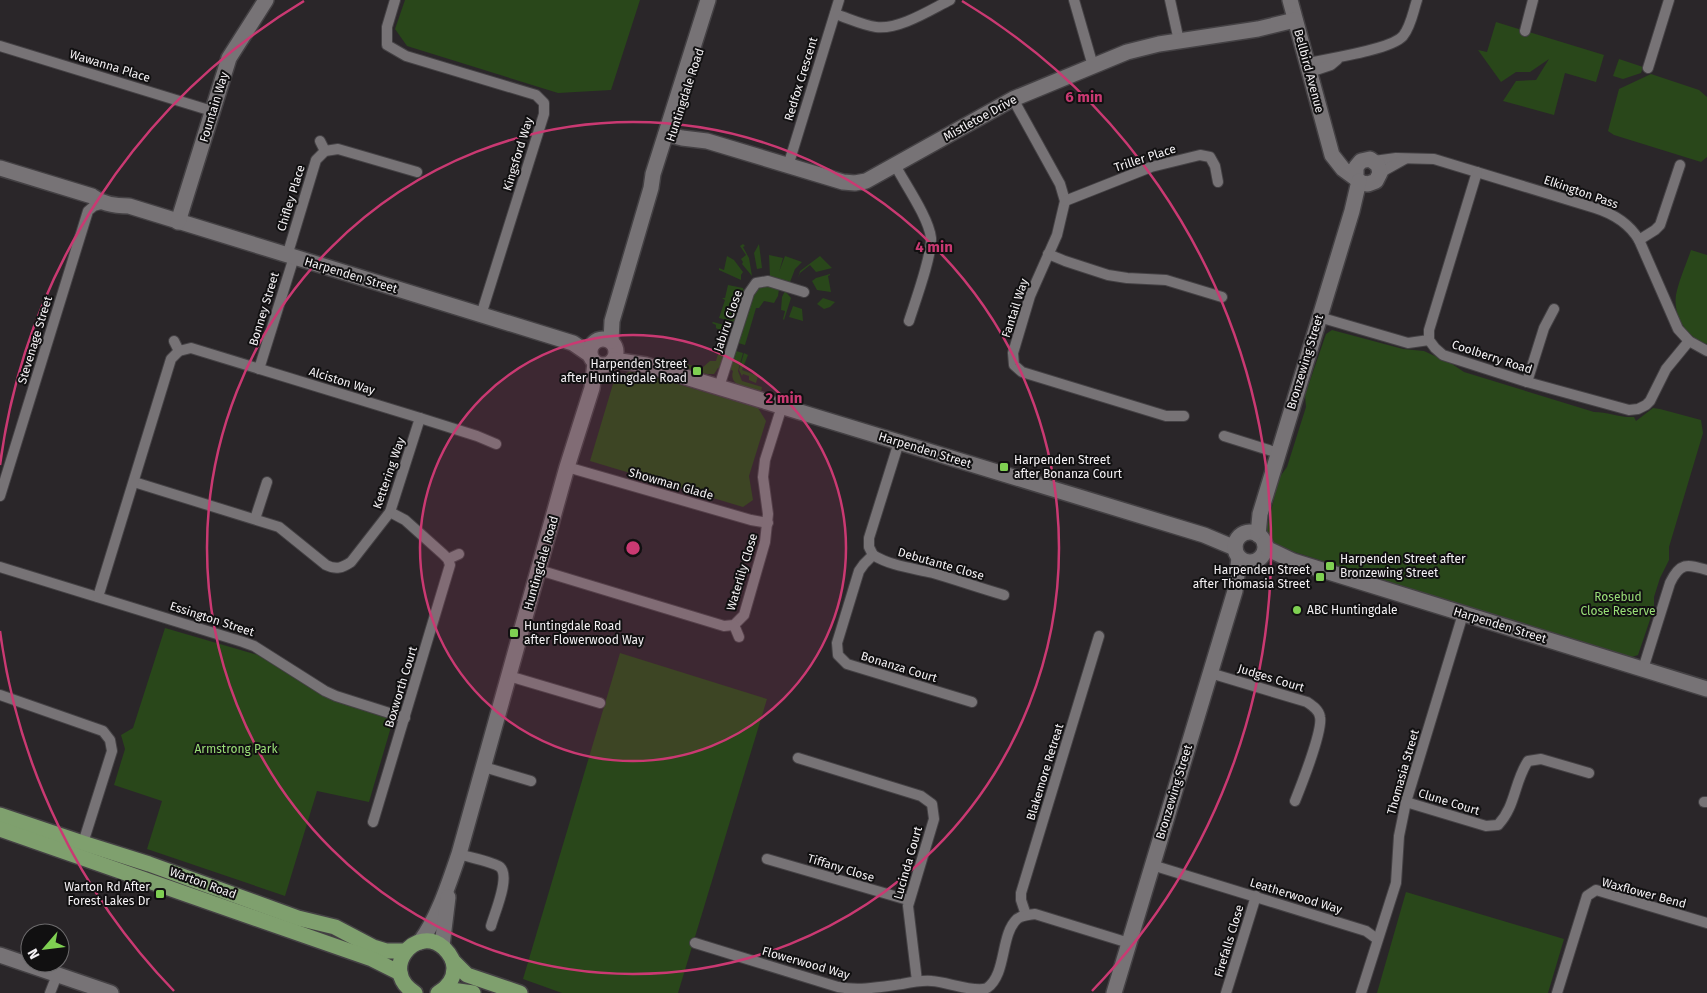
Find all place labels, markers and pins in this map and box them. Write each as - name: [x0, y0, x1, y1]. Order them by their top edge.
- place label: Harpenden Street after Huntingdale Road: [561, 357, 688, 385]
- marker: Harpenden Street after Huntingdale Road: [691, 365, 703, 377]
- place label: Harpenden Street after Bonanza Court: [1014, 453, 1123, 481]
- marker: Harpenden Street after Bonanza Court: [998, 461, 1010, 473]
- centre of rings: [624, 539, 642, 557]
- place label: Harpenden Street after Bronzewing Street: [1340, 552, 1466, 580]
- marker: Harpenden Street after Bronzewing Street: [1324, 560, 1336, 572]
- place label: Harpenden Street after Thomasia Street: [1193, 563, 1311, 591]
- marker: Harpenden Street after Thomasia Street: [1314, 571, 1326, 583]
- place label: ABC Huntingdale: [1307, 603, 1398, 617]
- marker: ABC Huntingdale: [1291, 604, 1303, 616]
- place label: Huntingdale Road after Flowerwood Way: [524, 619, 644, 647]
- marker: Huntingdale Road after Flowerwood Way: [508, 627, 520, 639]
- place label: Warton Rd After Forest Lakes Dr: [64, 880, 150, 908]
- marker: Warton Rd After Forest Lakes Dr: [154, 888, 166, 900]

